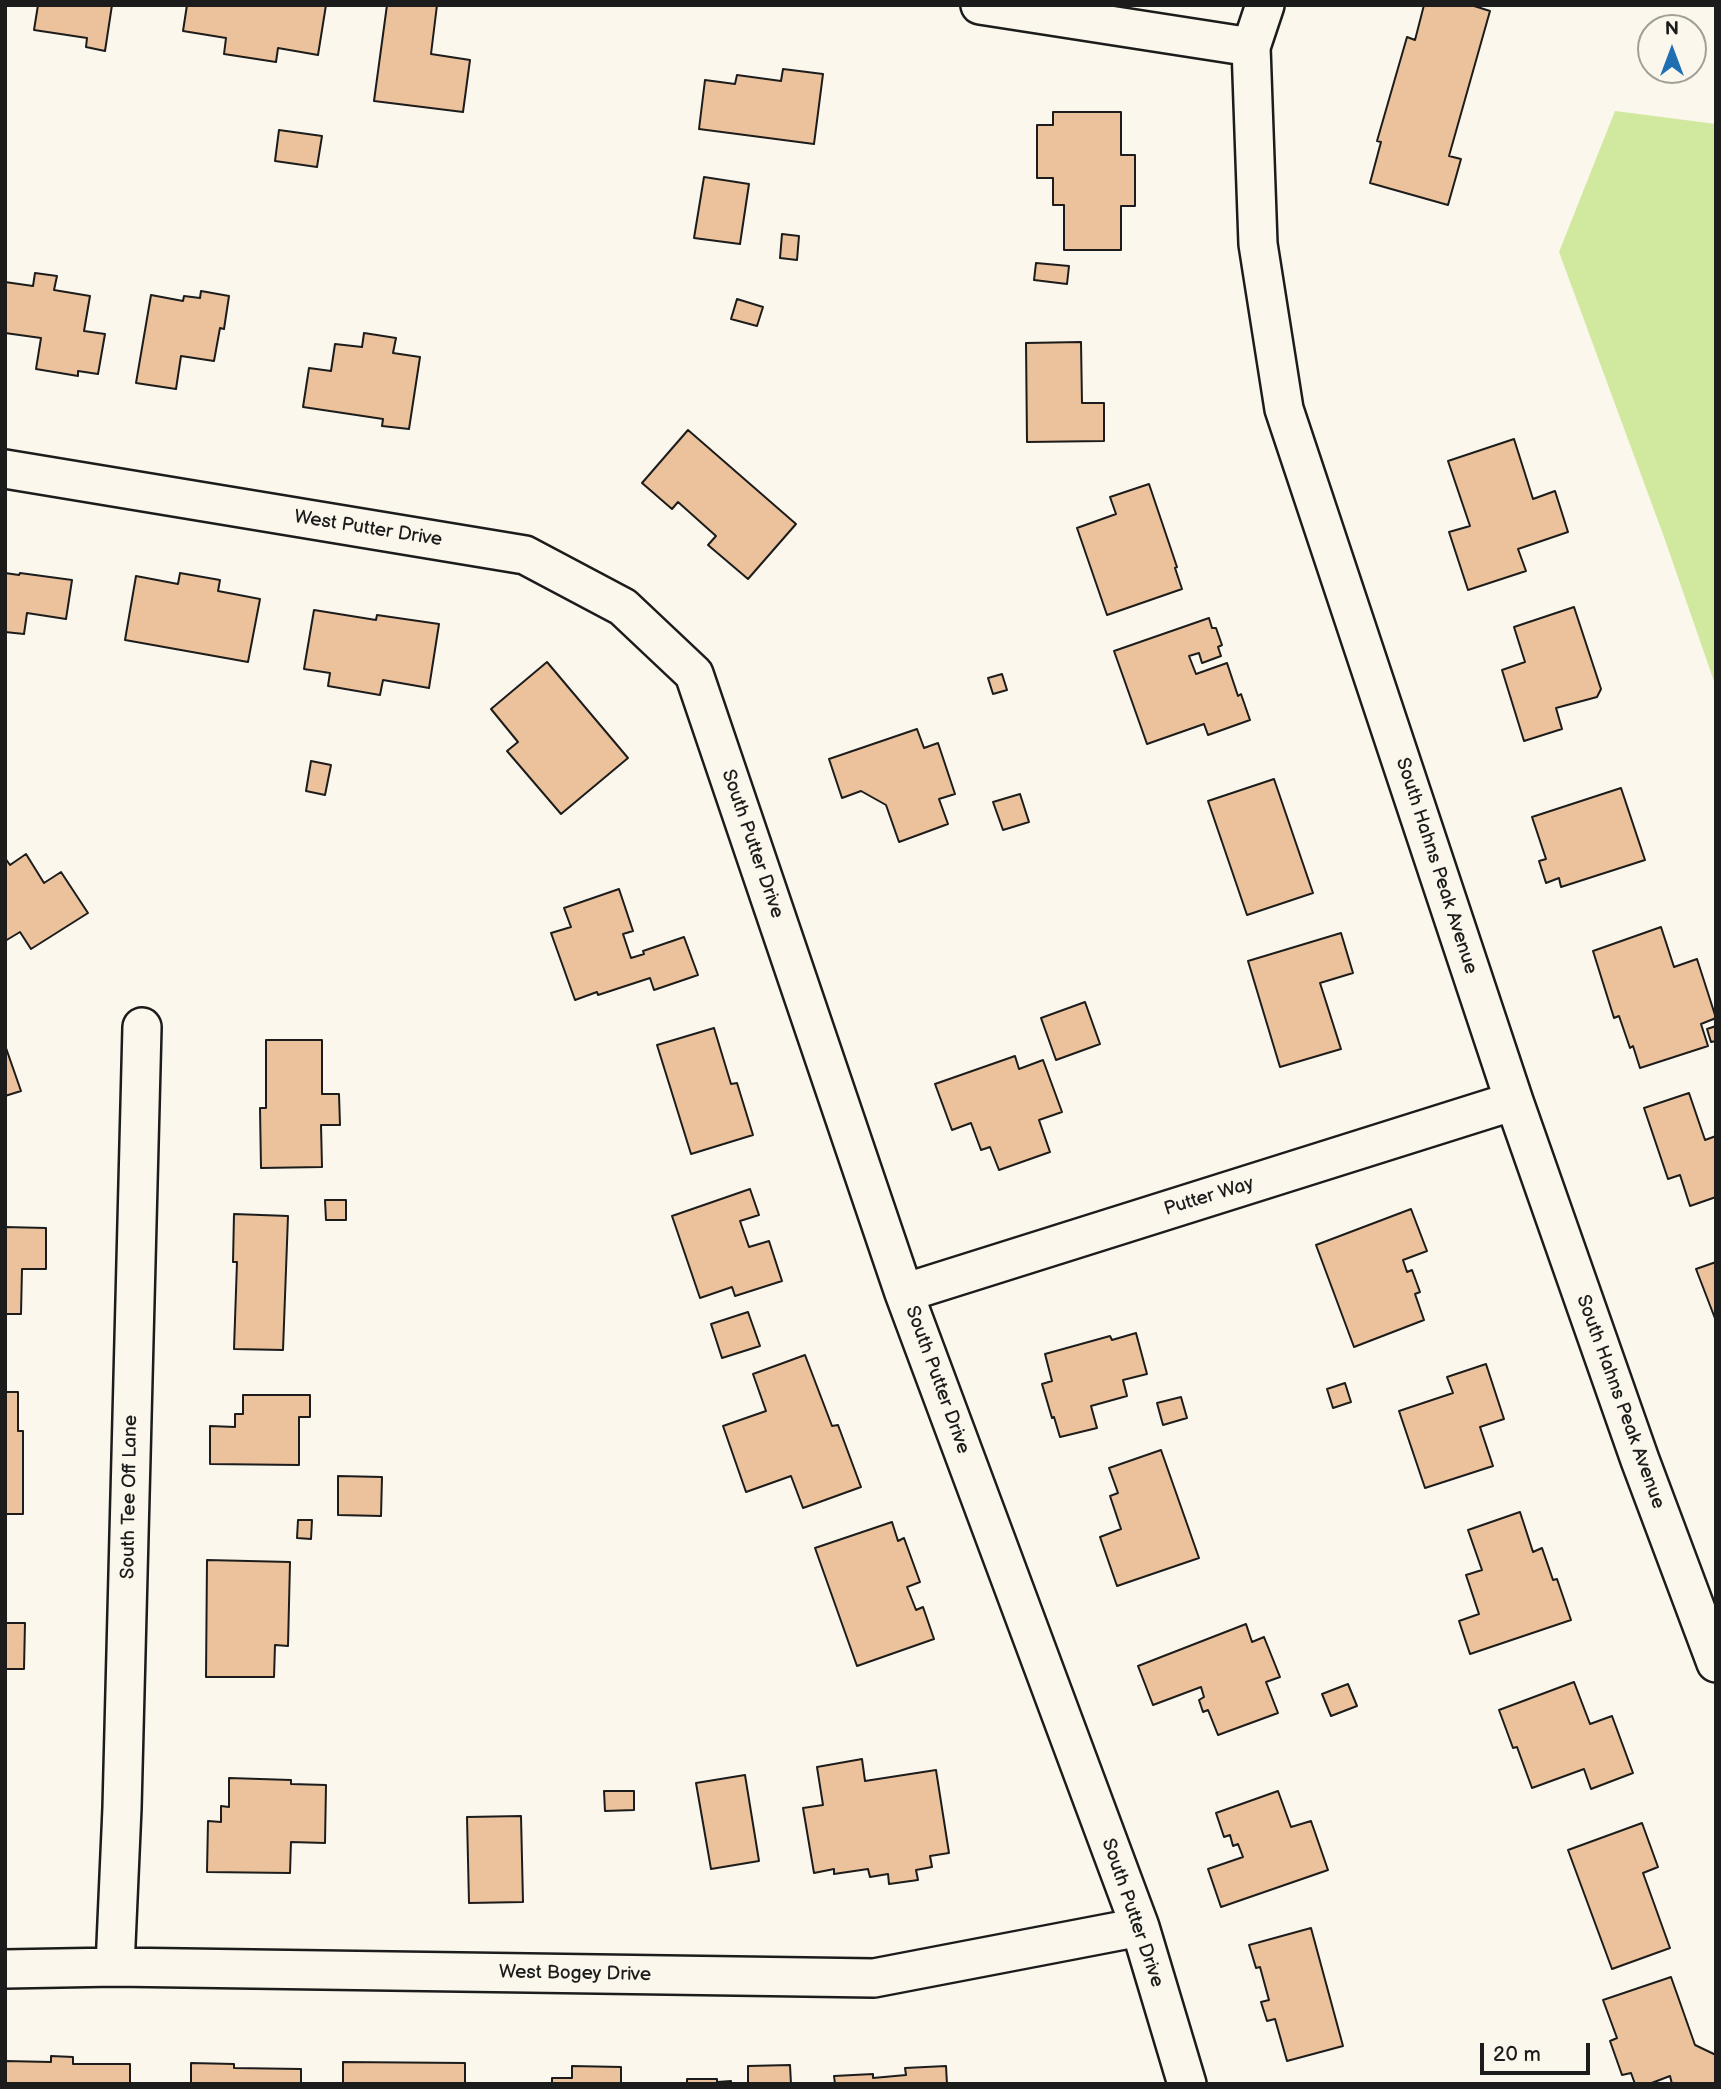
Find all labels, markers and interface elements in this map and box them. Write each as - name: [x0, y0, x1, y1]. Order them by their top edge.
- north arrow: [1637, 14, 1707, 84]
- text: N: [1665, 18, 1679, 41]
- street label: West Putter Drive: [292, 506, 444, 552]
- street label: South Hahns Peak Avenue: [1390, 755, 1482, 977]
- street label: South Putter Drive: [716, 767, 788, 921]
- street label: Putter Way: [1161, 1173, 1257, 1221]
- street label: South Hahns Peak Avenue: [1571, 1292, 1669, 1512]
- street label: South Putter Drive: [900, 1303, 974, 1457]
- street label: South Tee Off Lane: [117, 1415, 143, 1579]
- street label: South Putter Drive: [1096, 1836, 1168, 1990]
- street label: West Bogey Drive: [499, 1961, 651, 1987]
- scale bar: [1483, 2030, 1593, 2074]
- text: 20 m: [1493, 2042, 1541, 2067]

